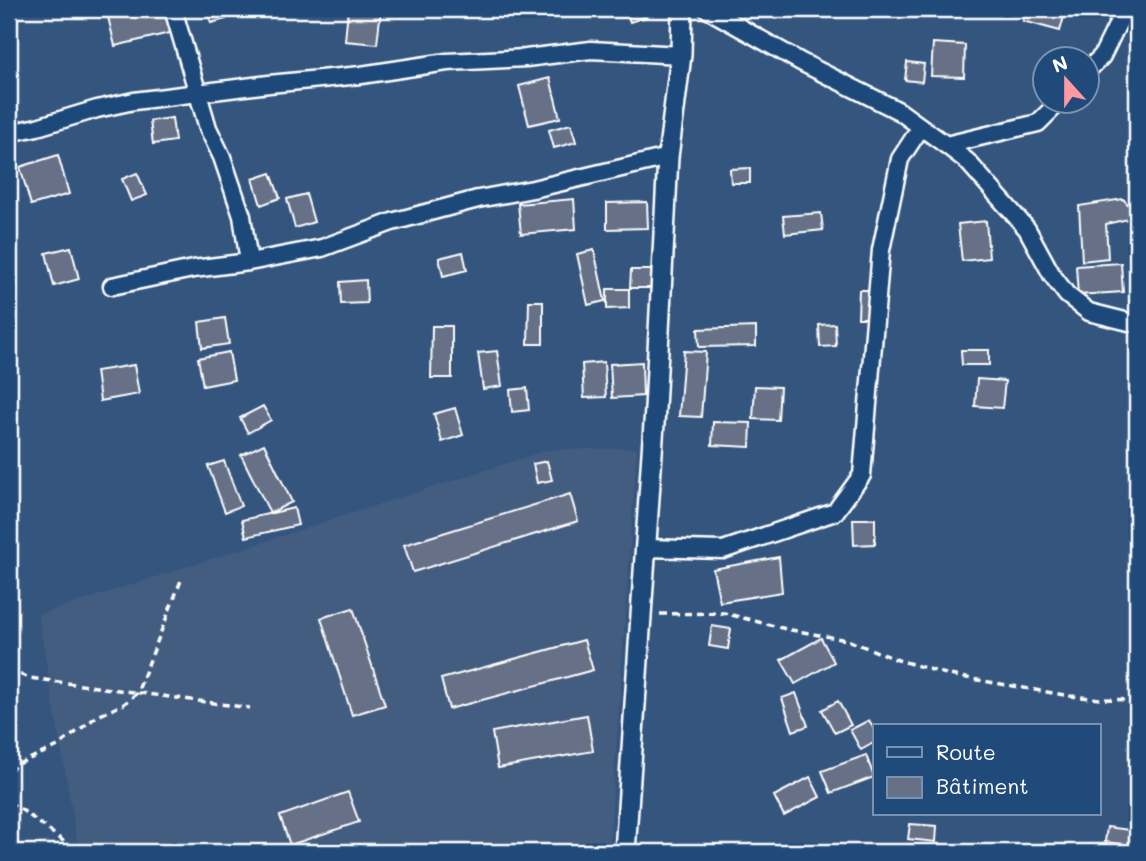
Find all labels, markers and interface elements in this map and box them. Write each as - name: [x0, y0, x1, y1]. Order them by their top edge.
- north arrow: [1030, 46, 1100, 116]
- text: N: [1049, 49, 1071, 78]
- legend: [873, 724, 1100, 816]
- text: Route: [936, 738, 996, 765]
- text: Bâtiment: [936, 772, 1028, 799]

